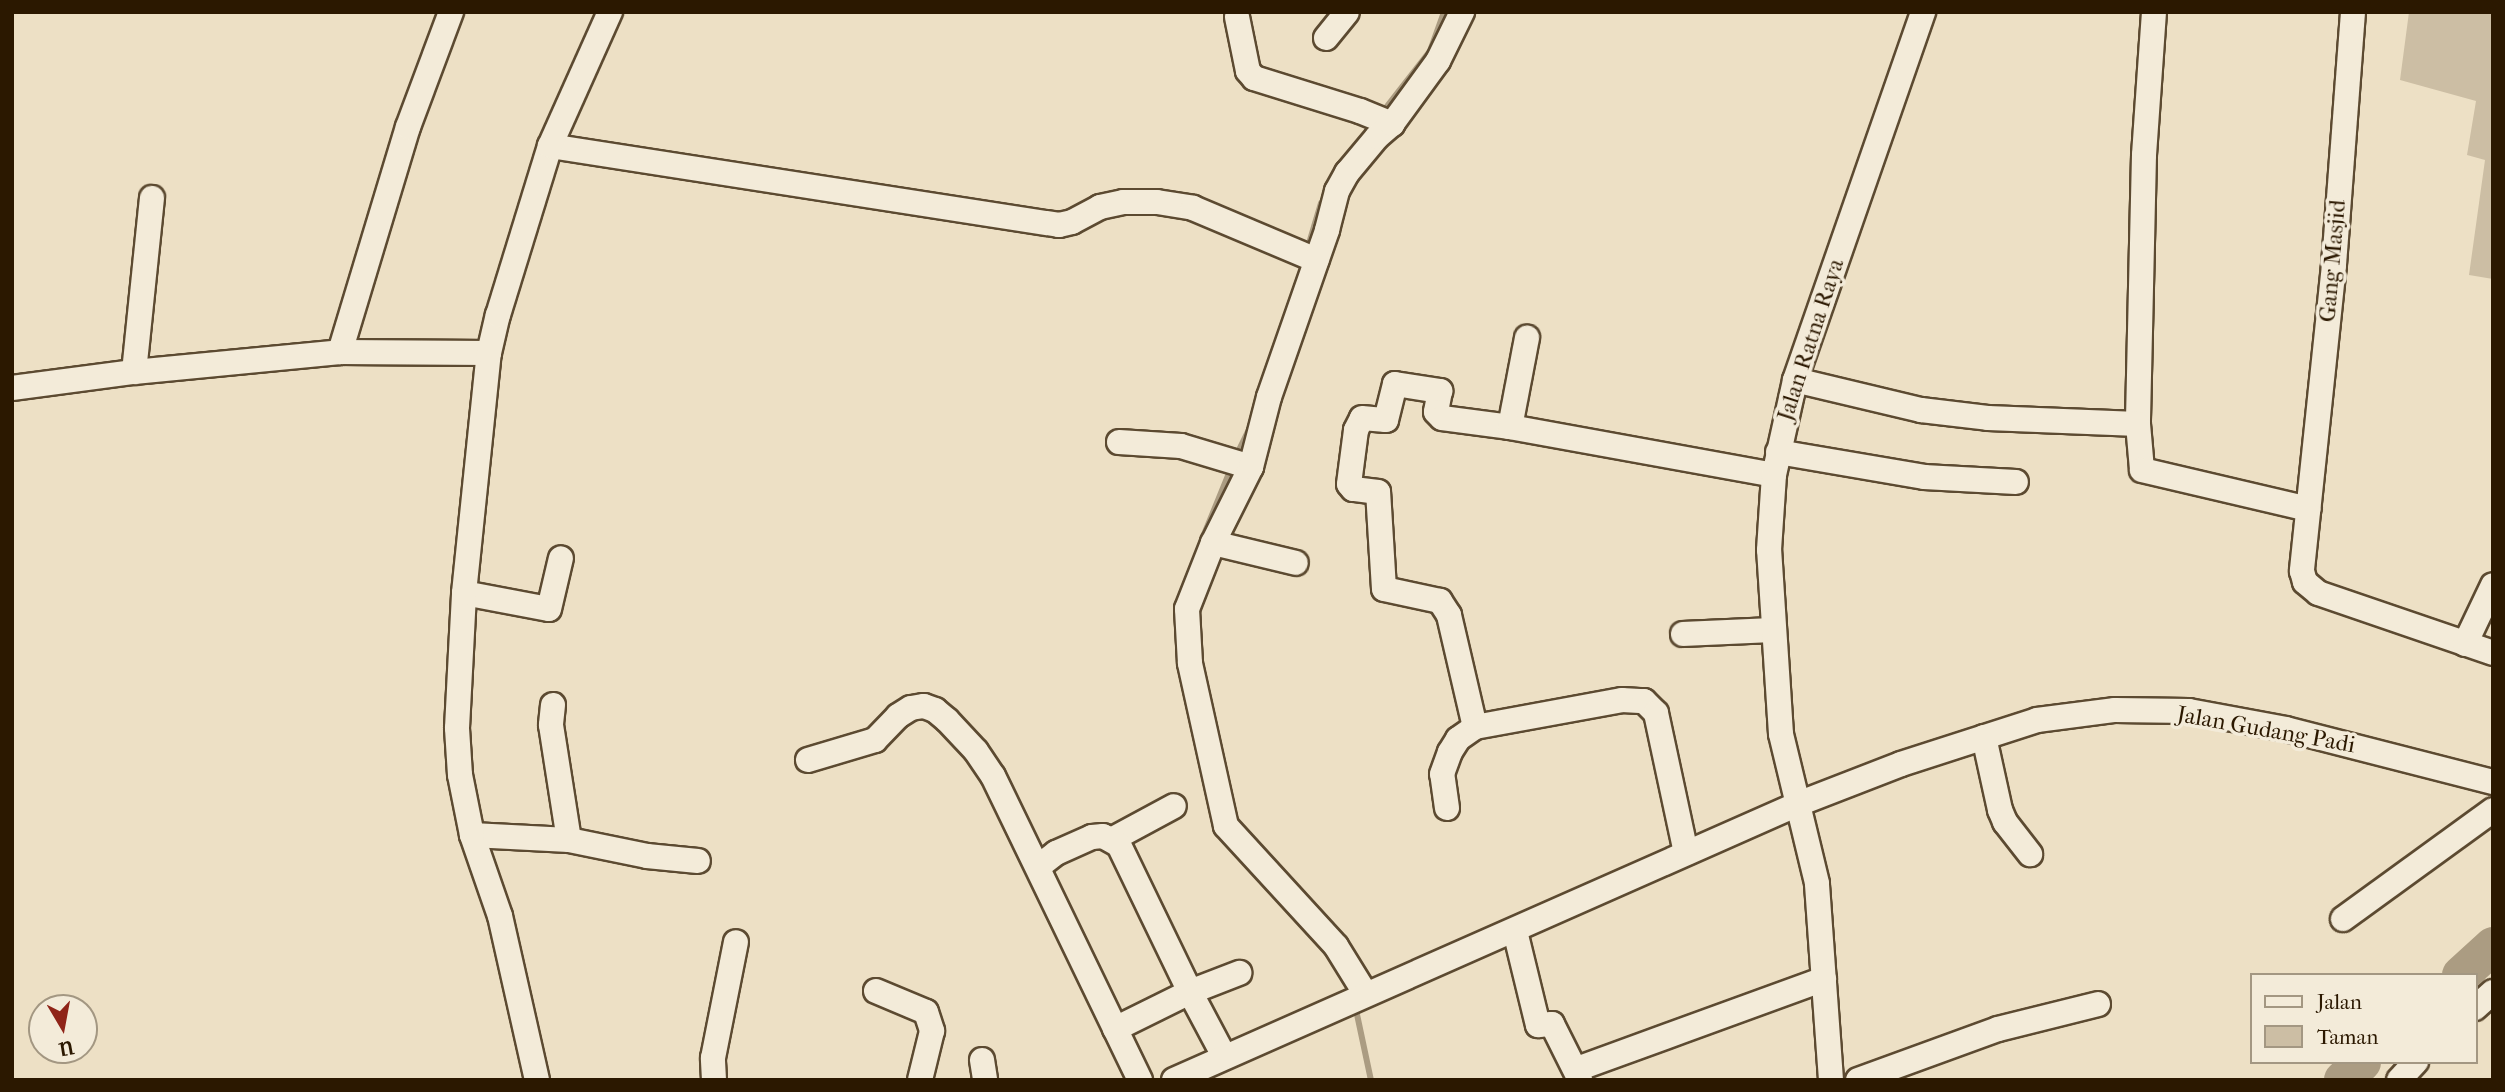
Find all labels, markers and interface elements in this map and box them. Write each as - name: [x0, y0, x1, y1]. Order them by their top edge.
- street label: Gang Masjid: [2314, 199, 2352, 323]
- street label: Jalan Ratna Raya: [1772, 255, 1850, 425]
- street label: Jalan Gudang Padi: [2175, 701, 2357, 759]
- legend: [2250, 973, 2477, 1064]
- text: Jalan: [2317, 990, 2362, 1014]
- north arrow: [28, 994, 98, 1064]
- text: Taman: [2317, 1025, 2378, 1049]
- text: U: [57, 1036, 75, 1060]

